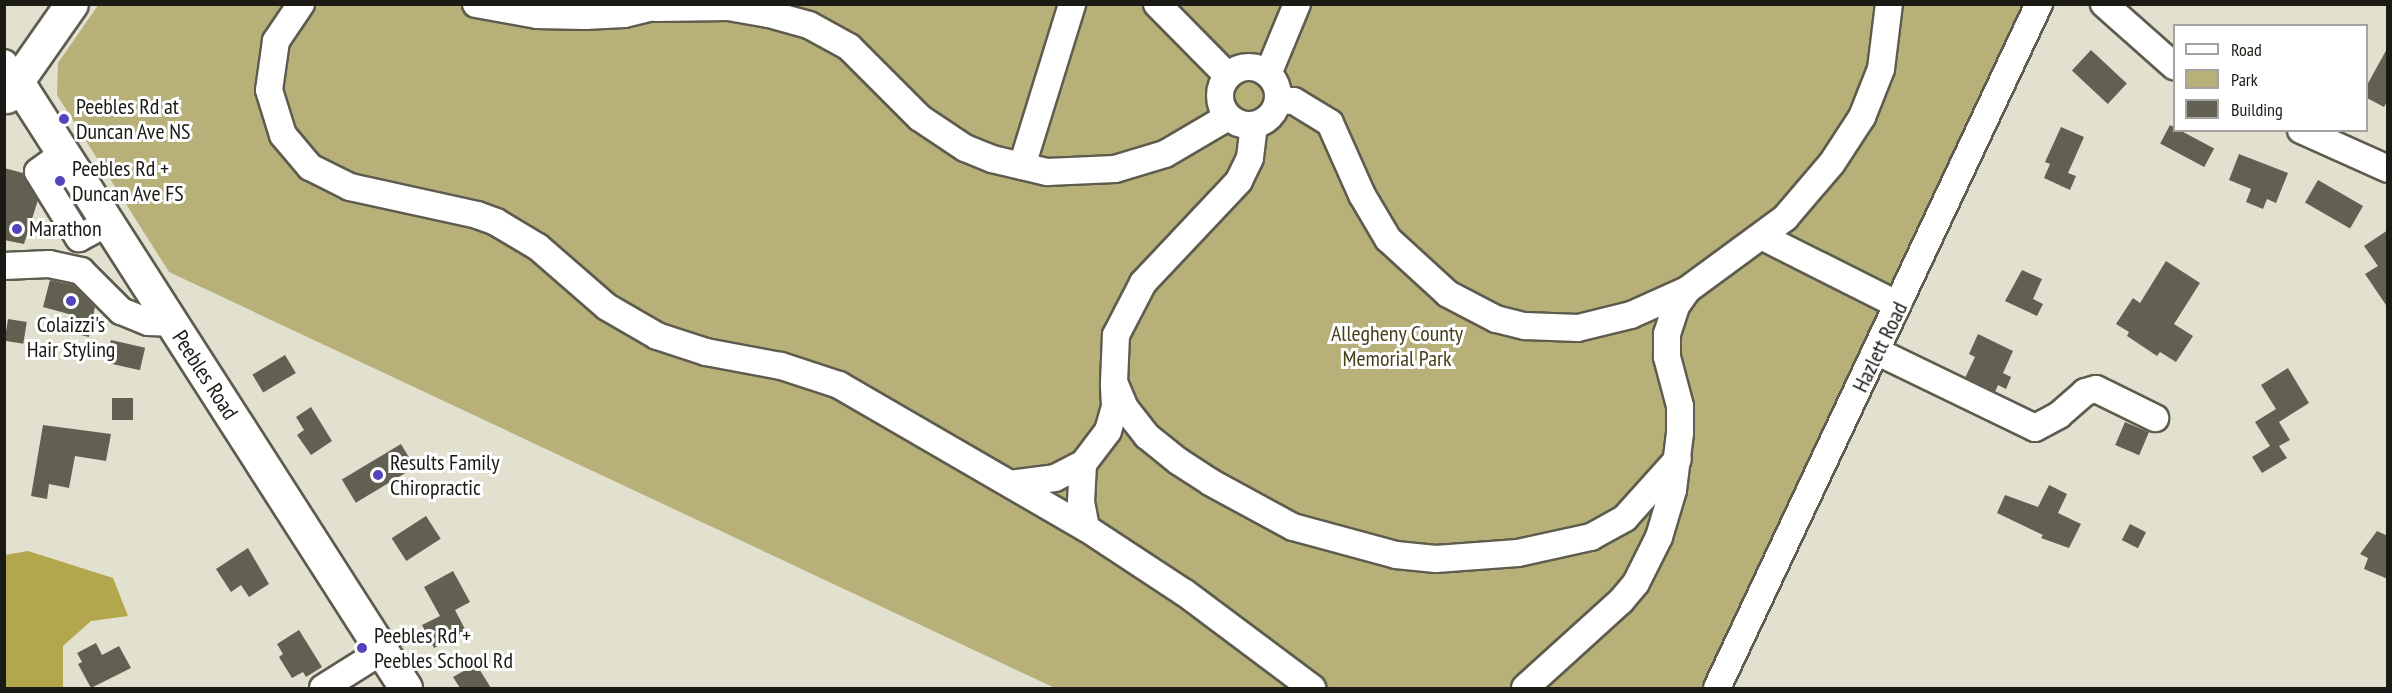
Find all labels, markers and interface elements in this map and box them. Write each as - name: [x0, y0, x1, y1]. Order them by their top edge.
- legend: [2173, 24, 2368, 132]
- text: Road: [2231, 38, 2262, 61]
- text: Park: [2231, 68, 2258, 91]
- place label: Peebles Rd at Duncan Ave NS: [76, 93, 191, 144]
- text: Building: [2231, 98, 2283, 121]
- marker: Peebles Rd at Duncan Ave NS: [57, 112, 71, 126]
- place label: Peebles Rd + Duncan Ave FS: [72, 155, 184, 206]
- marker: Peebles Rd + Duncan Ave FS: [53, 174, 67, 188]
- place label: Marathon: [29, 216, 102, 242]
- marker: Marathon: [10, 222, 24, 236]
- marker: Colaizzi's Hair Styling: [64, 294, 78, 308]
- street label: Hazlett Road: [1847, 298, 1913, 396]
- place label: Colaizzi's Hair Styling: [27, 311, 115, 362]
- park label: Allegheny County Memorial Park: [1331, 320, 1463, 372]
- street label: Peebles Road: [167, 326, 243, 424]
- place label: Results Family Chiropractic: [390, 449, 499, 500]
- marker: Results Family Chiropractic: [371, 468, 385, 482]
- place label: Peebles Rd + Peebles School Rd: [374, 622, 513, 674]
- marker: Peebles Rd + Peebles School Rd: [355, 641, 369, 655]

